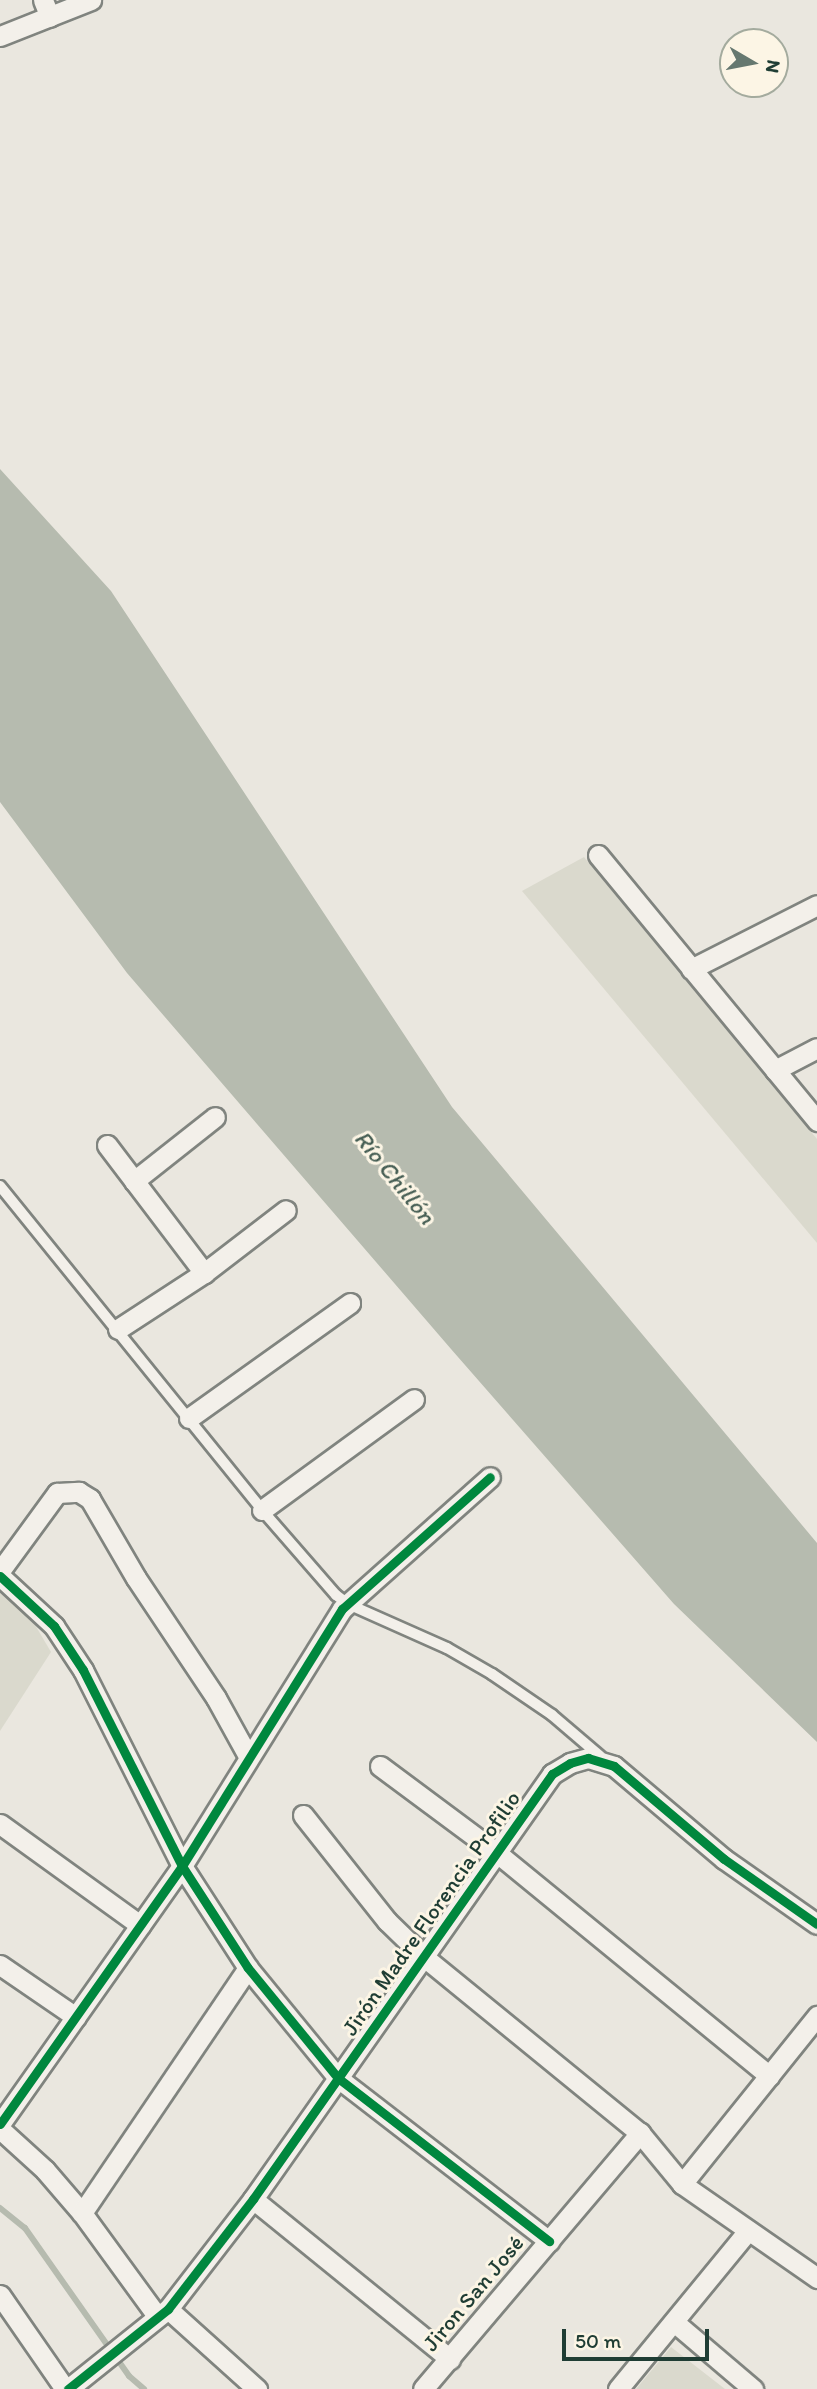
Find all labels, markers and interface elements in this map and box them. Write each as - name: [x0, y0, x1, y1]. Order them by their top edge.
- north arrow: [719, 28, 789, 98]
- text: N: [761, 58, 786, 75]
- water label: Río Chillón: [348, 1124, 442, 1230]
- street label: Jirón Madre Florencia Profilio: [336, 1785, 526, 2041]
- street label: Jiron San José: [417, 2230, 529, 2356]
- scale bar: [565, 2316, 712, 2360]
- text: 50 m: [575, 2328, 621, 2353]

